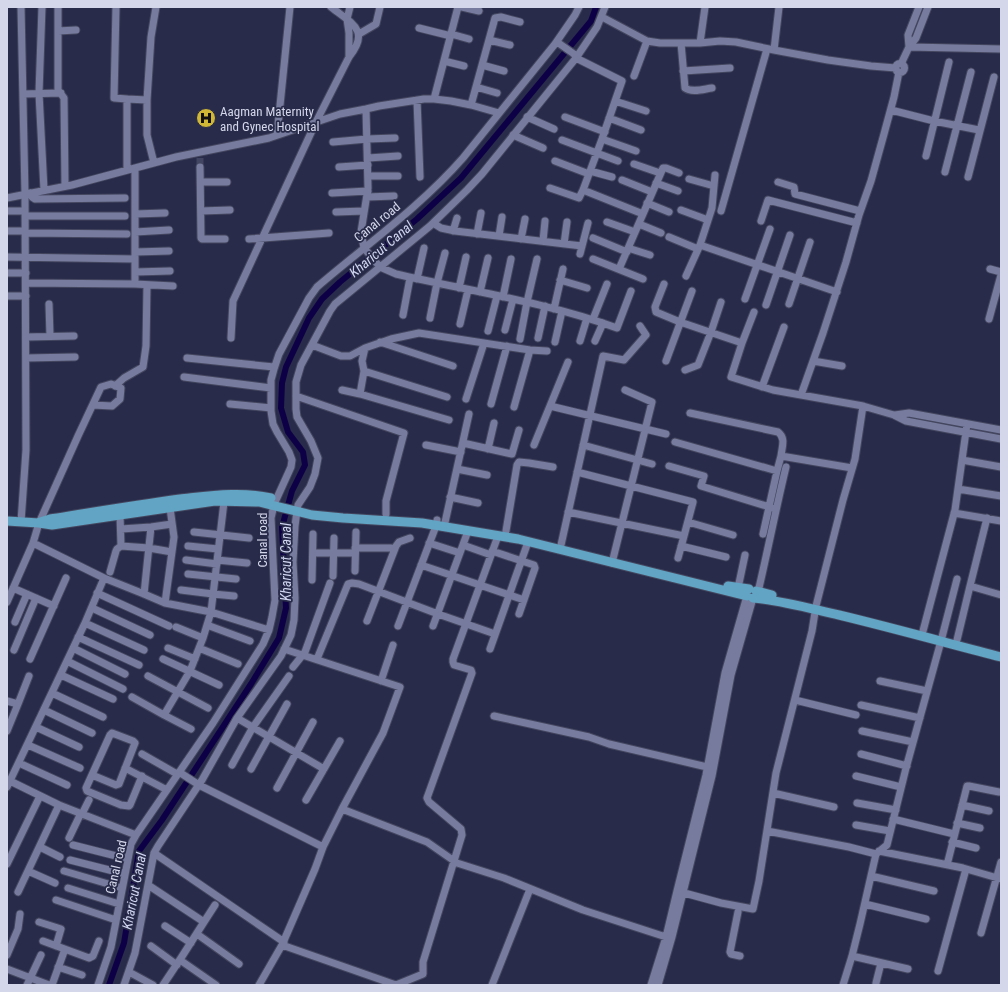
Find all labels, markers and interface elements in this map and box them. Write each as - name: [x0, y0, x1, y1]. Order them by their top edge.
- place label: Aagman Maternity and Gynec Hospital: [220, 104, 319, 134]
- hospital icon: Aagman Maternity and Gynec Hospital: [195, 107, 217, 129]
- street label: Canal road: [351, 199, 403, 245]
- water label: Kharicut Canal: [346, 217, 417, 280]
- street label: Canal road: [255, 512, 270, 568]
- water label: Kharicut Canal: [278, 522, 294, 601]
- street label: Canal road: [102, 838, 130, 896]
- water label: Kharicut Canal: [119, 850, 149, 931]

